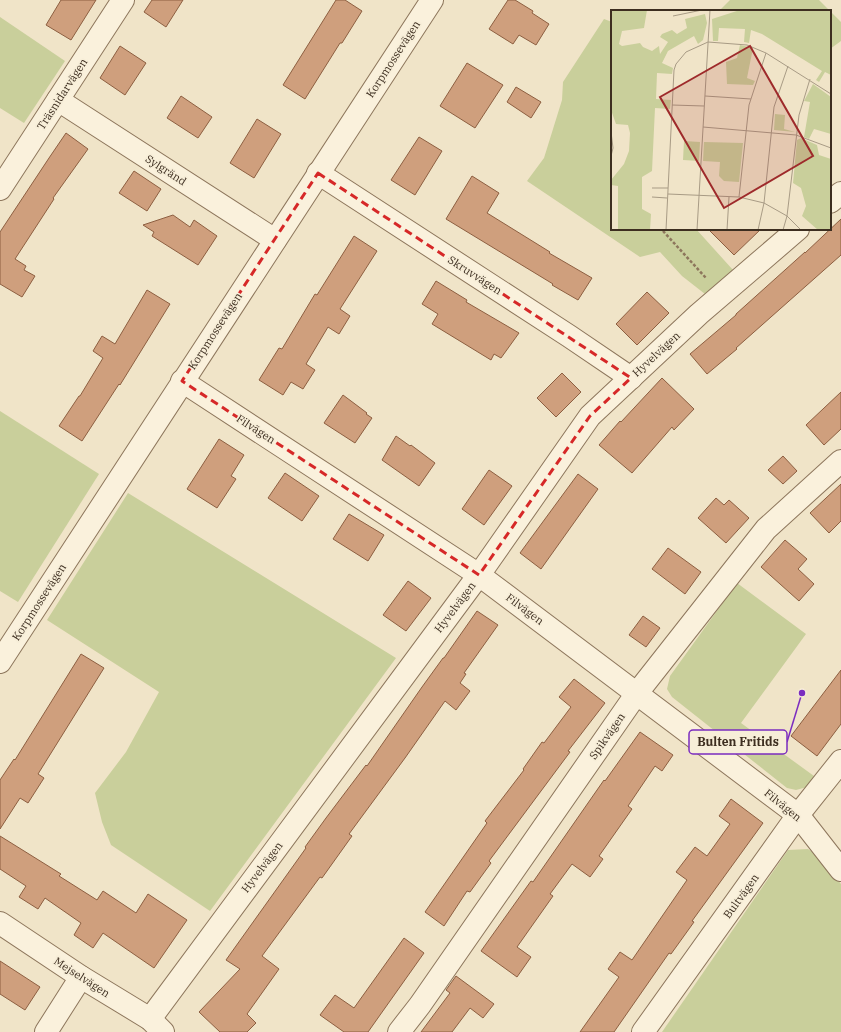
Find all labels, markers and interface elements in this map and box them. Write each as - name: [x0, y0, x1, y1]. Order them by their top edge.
- inset map: [611, 10, 831, 230]
- street label: Korpmossevägen: [363, 18, 423, 100]
- street label: Träsnidarvägen: [34, 56, 90, 132]
- street label: Sylgränd: [143, 152, 189, 189]
- street label: Skruvvägen: [445, 252, 505, 298]
- street label: Korpmossevägen: [185, 290, 245, 372]
- street label: Hyvelvägen: [629, 328, 683, 380]
- street label: Filvägen: [234, 411, 278, 447]
- street label: Korpmossevägen: [9, 561, 69, 643]
- street label: Hyvelvägen: [431, 579, 479, 635]
- street label: Filvägen: [503, 590, 547, 628]
- street label: Spikvägen: [586, 710, 628, 762]
- callout: Bulten Fritids: [689, 730, 787, 754]
- text: Bulten Fritids: [697, 734, 779, 749]
- street label: Filvägen: [762, 786, 804, 824]
- street label: Hyvelvägen: [238, 839, 286, 895]
- street label: Bultvägen: [720, 871, 762, 921]
- street label: Mejselvägen: [51, 954, 113, 1000]

